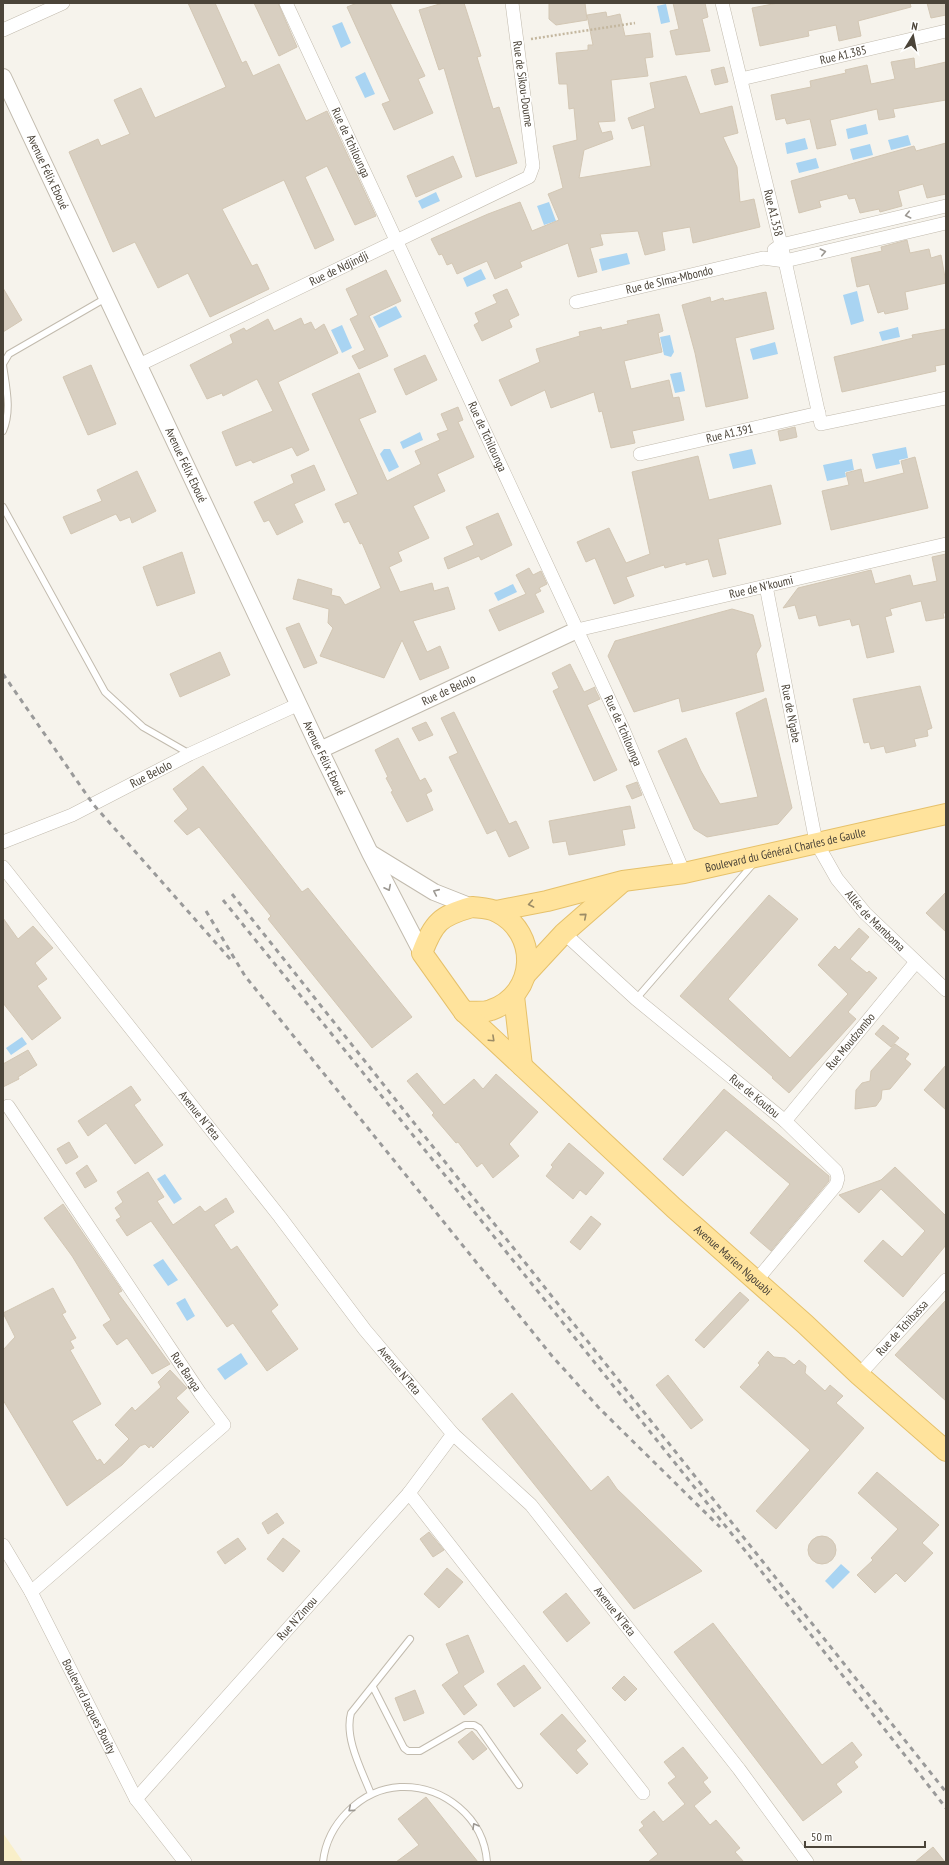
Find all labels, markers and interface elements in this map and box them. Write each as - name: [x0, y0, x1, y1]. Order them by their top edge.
- north arrow: [893, 16, 933, 56]
- text: N: [911, 19, 919, 34]
- street label: Rue de Sikou-Doume: [510, 40, 537, 128]
- street label: Rue A1.385: [818, 42, 868, 67]
- street label: Rue de Tchilounga: [329, 105, 374, 180]
- street label: Avenue Félix Eboué: [24, 132, 72, 212]
- street label: Rue A1.358: [761, 188, 787, 238]
- one-way arrow: [905, 210, 911, 218]
- street label: Rue de Ndjindji: [307, 248, 371, 289]
- one-way arrow: [820, 248, 826, 256]
- street label: Rue de SIma-Mbondo: [624, 262, 714, 297]
- street label: Rue de Tchilounga: [465, 399, 511, 474]
- street label: Rue A1.391: [705, 420, 754, 446]
- street label: Avenue Félix Eboué: [162, 425, 210, 505]
- street label: Rue de N'koumi: [727, 572, 794, 601]
- street label: Rue de Belolo: [419, 670, 478, 708]
- street label: Rue de N'gabe: [778, 683, 804, 744]
- street label: Rue de Tchilounga: [601, 693, 646, 768]
- street label: Avenue Félix Eboué: [300, 718, 349, 798]
- street label: Rue Belolo: [127, 757, 174, 791]
- street label: Boulevard du Général Charles de Gaulle: [704, 824, 867, 875]
- one-way arrow: [383, 884, 391, 891]
- street label: Allée de Mamboma: [842, 887, 909, 954]
- one-way arrow: [433, 889, 441, 897]
- one-way arrow: [528, 899, 534, 908]
- one-way arrow: [579, 913, 587, 920]
- street label: Rue Moudzombo: [822, 1010, 878, 1073]
- one-way arrow: [487, 1034, 495, 1041]
- street label: Rue de Koutou: [727, 1071, 783, 1121]
- street label: Avenue N'Teta: [176, 1088, 224, 1143]
- street label: Avenue Marien Ngouabi: [691, 1221, 775, 1298]
- street label: Rue de Tchibassa: [873, 1296, 931, 1358]
- street label: Avenue N'Teta: [375, 1343, 425, 1398]
- street label: Rue Banga: [168, 1349, 205, 1394]
- street label: Avenue N'Teta: [591, 1583, 639, 1639]
- street label: Rue N'Zimou: [273, 1593, 320, 1643]
- street label: Boulevard Jacques Bouity: [59, 1656, 120, 1757]
- one-way arrow: [348, 1804, 355, 1811]
- one-way arrow: [472, 1823, 479, 1830]
- scale bar: [805, 1823, 925, 1849]
- text: 50 m: [811, 1829, 832, 1844]

